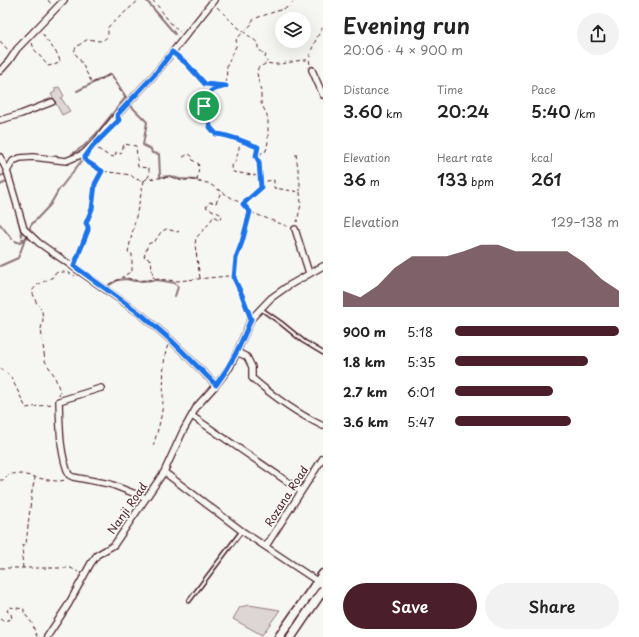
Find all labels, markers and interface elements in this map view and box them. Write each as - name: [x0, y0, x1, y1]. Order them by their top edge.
- text: Evening run: [343, 8, 470, 41]
- map controls: [275, 12, 311, 48]
- button: layers: [275, 12, 311, 48]
- button: share: [577, 13, 619, 55]
- text: 20:06 · 4 × 900 m: [343, 40, 463, 59]
- text: Distance: [343, 81, 389, 98]
- text: Time: [437, 81, 463, 98]
- text: Pace: [531, 81, 556, 98]
- pin: [187, 89, 221, 123]
- icon: arrive: [193, 95, 215, 117]
- text: 3.60: [343, 98, 382, 124]
- text: 20:24: [437, 98, 489, 124]
- text: 5:40: [531, 98, 571, 124]
- text: km: [382, 105, 403, 122]
- text: /km: [571, 105, 596, 122]
- text: Elevation: [343, 149, 390, 166]
- text: Heart rate: [437, 149, 493, 166]
- text: kcal: [531, 149, 553, 166]
- text: 36: [343, 166, 366, 192]
- text: 133: [437, 166, 468, 192]
- text: 261: [531, 166, 561, 192]
- text: m: [366, 173, 380, 190]
- text: bpm: [468, 173, 494, 190]
- text: Elevation: [343, 212, 399, 231]
- text: 129–138 m: [551, 212, 619, 231]
- text: 900 m: [343, 322, 386, 341]
- text: 5:18: [407, 322, 433, 341]
- text: 1.8 km: [343, 352, 385, 371]
- text: 5:35: [407, 352, 436, 371]
- text: 2.7 km: [343, 382, 387, 401]
- text: 6:01: [407, 382, 435, 401]
- text: 3.6 km: [343, 412, 388, 431]
- text: 5:47: [407, 412, 434, 431]
- street label: Rozana Road: [260, 462, 312, 530]
- street label: Nanji Road: [103, 478, 151, 537]
- button: Save: [343, 583, 477, 629]
- button: Share: [485, 583, 619, 629]

